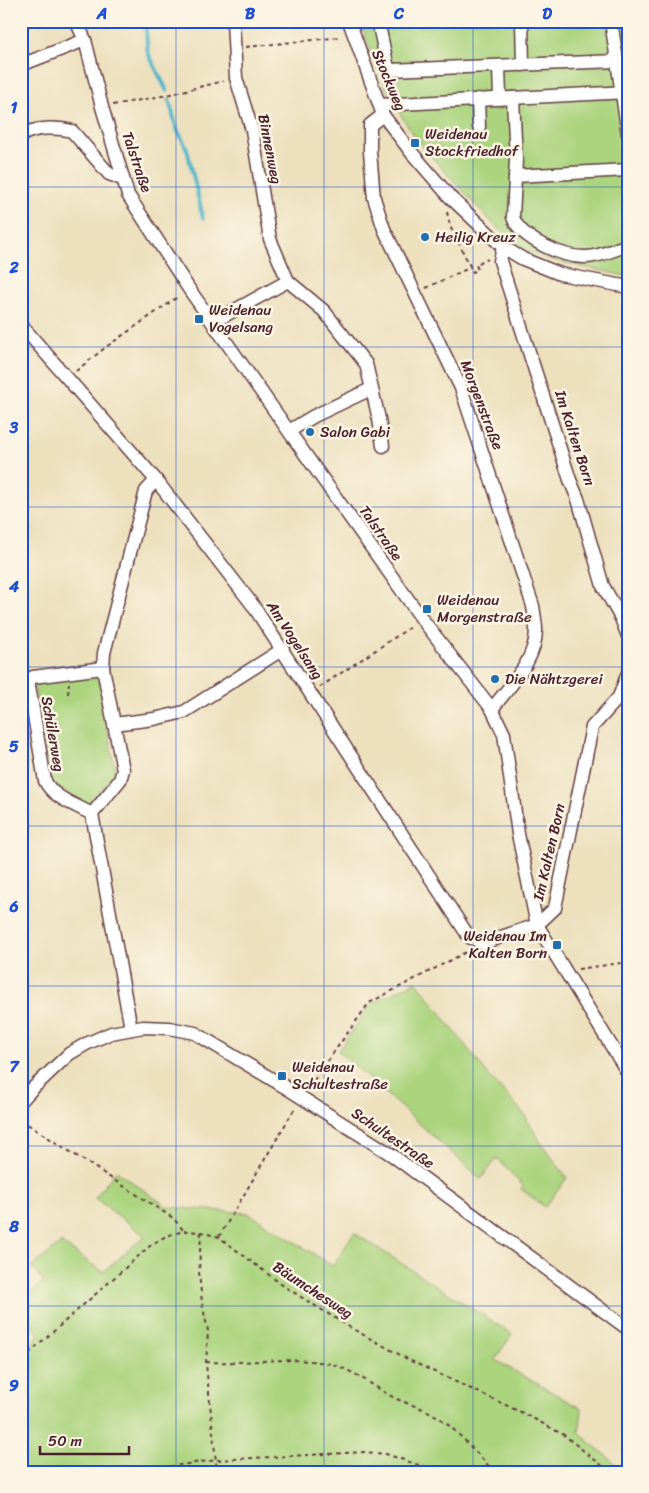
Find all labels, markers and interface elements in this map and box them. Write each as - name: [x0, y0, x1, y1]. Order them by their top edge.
- text: A: [96, 0, 107, 28]
- text: B: [245, 0, 256, 28]
- text: C: [393, 0, 405, 28]
- text: D: [542, 0, 552, 28]
- street label: Stockweg: [364, 45, 414, 115]
- text: 1: [11, 93, 18, 122]
- street label: Binnenweg: [250, 112, 290, 187]
- place label: Weidenau Stockfriedhof: [425, 121, 520, 164]
- street label: Talstraße: [114, 128, 160, 196]
- marker: Weidenau Stockfriedhof: [409, 137, 421, 149]
- place label: Heilig Kreuz: [435, 224, 516, 250]
- marker: Heilig Kreuz: [419, 231, 431, 243]
- text: 2: [8, 253, 19, 282]
- place label: Weidenau Vogelsang: [209, 297, 274, 340]
- marker: Weidenau Vogelsang: [193, 313, 205, 325]
- street label: Morgenstraße: [453, 356, 511, 454]
- street label: Im Kalten Born: [547, 386, 603, 489]
- text: 3: [9, 413, 19, 442]
- place label: Salon Gabi: [320, 419, 391, 445]
- marker: Salon Gabi: [304, 426, 316, 438]
- street label: Talstraße: [352, 500, 410, 566]
- text: 4: [8, 572, 19, 601]
- place label: Weidenau Morgenstraße: [437, 587, 532, 630]
- street label: Am Vogelsang: [259, 594, 330, 685]
- marker: Weidenau Morgenstraße: [421, 603, 433, 615]
- place label: Die Nähtzgerei: [505, 666, 603, 692]
- marker: Die Nähtzgerei: [489, 673, 501, 685]
- street label: Schülerweg: [34, 694, 72, 774]
- text: 5: [9, 732, 19, 761]
- street label: Im Kalten Born: [525, 801, 573, 904]
- text: 6: [8, 892, 19, 921]
- place label: Weidenau Im Kalten Born: [463, 923, 547, 966]
- marker: Weidenau Im Kalten Born: [551, 939, 563, 951]
- text: 7: [9, 1052, 20, 1081]
- place label: Weidenau Schultestraße: [292, 1054, 388, 1097]
- marker: Weidenau Schultestraße: [276, 1070, 288, 1082]
- street label: Schultestraße: [346, 1100, 440, 1176]
- text: 8: [8, 1212, 19, 1241]
- street label: Bäumchesweg: [267, 1254, 359, 1326]
- text: 9: [9, 1371, 19, 1400]
- scale bar: [40, 1423, 129, 1455]
- text: 50 m: [48, 1428, 83, 1454]

